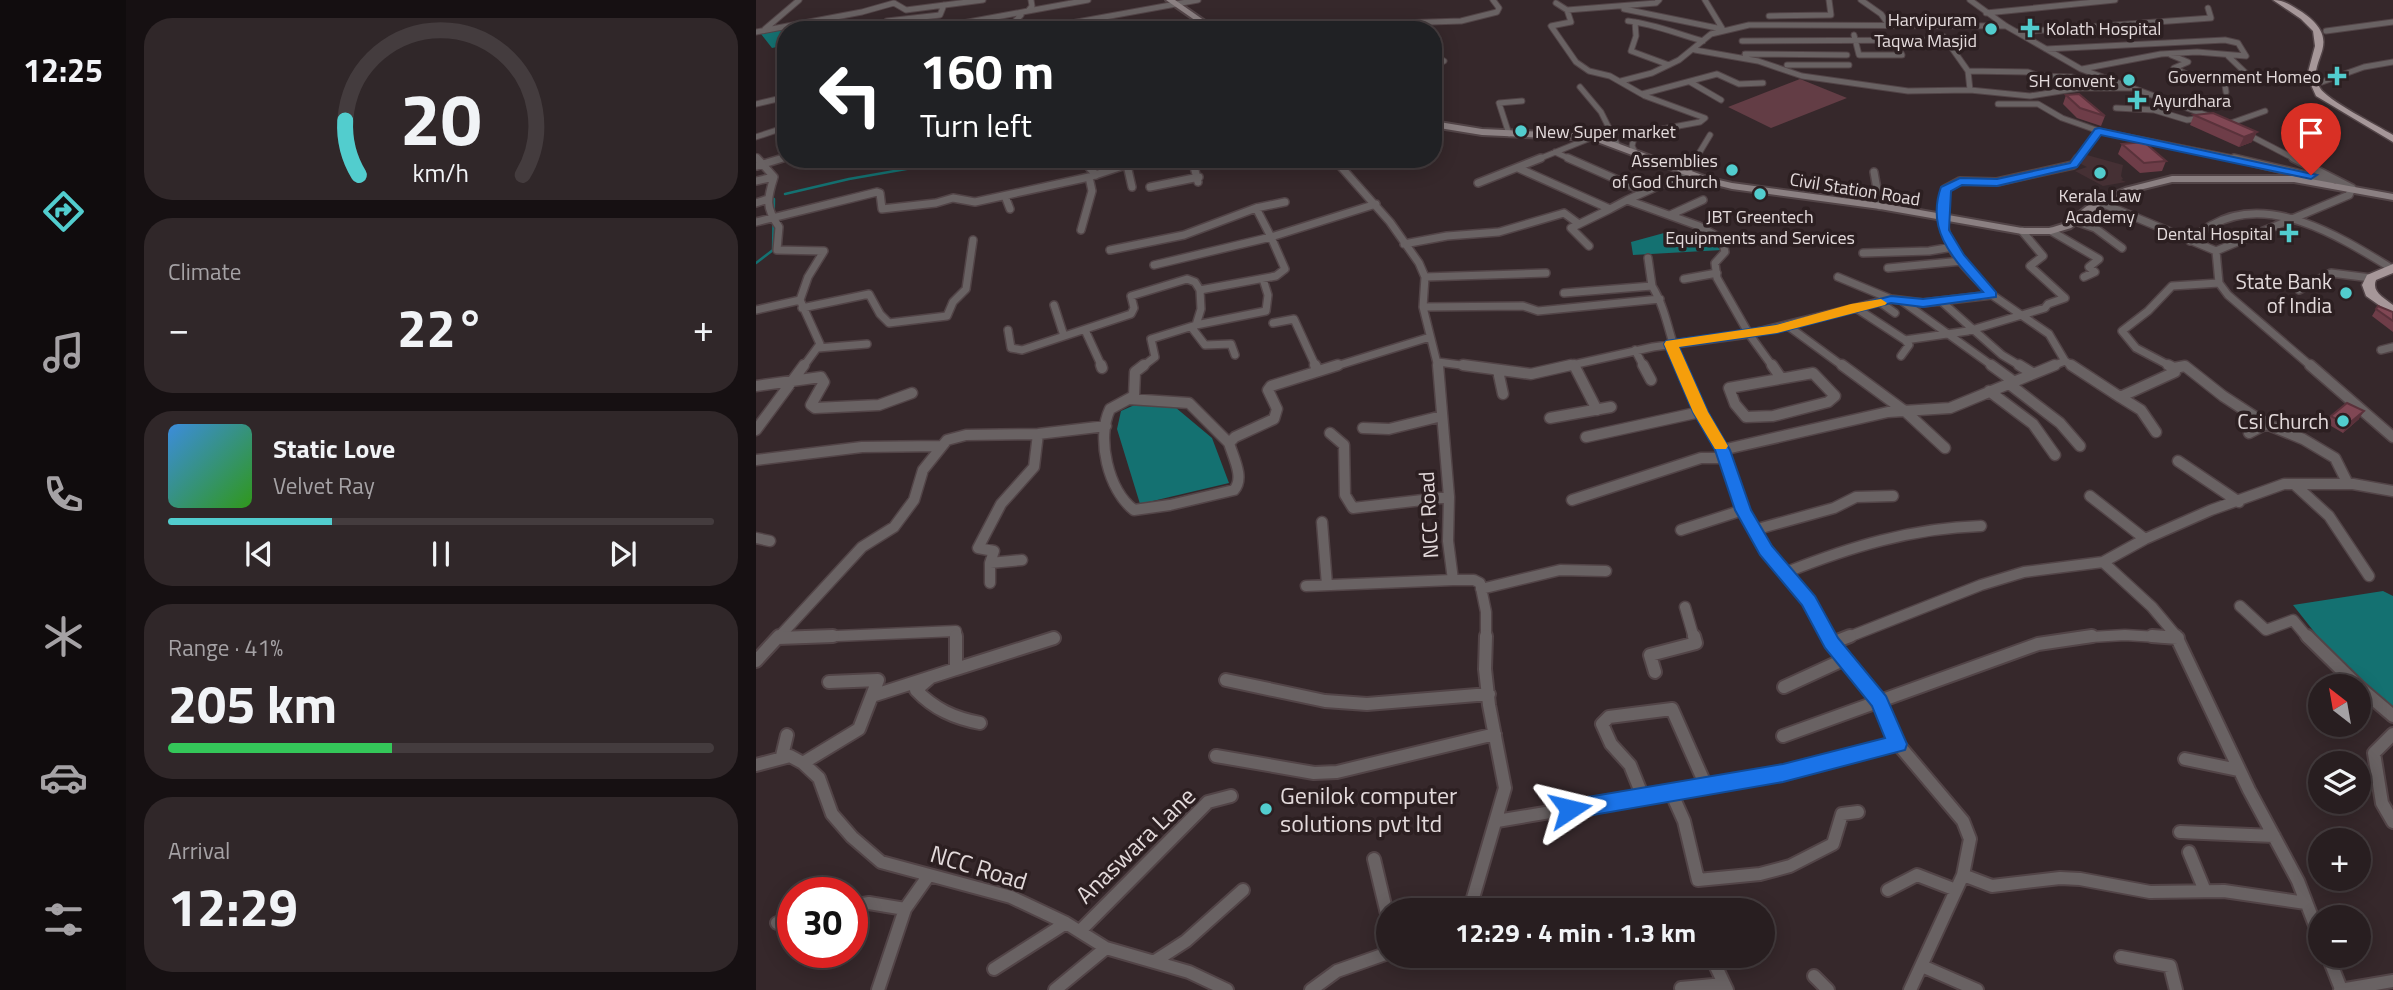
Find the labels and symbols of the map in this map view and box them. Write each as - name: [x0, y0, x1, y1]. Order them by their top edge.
- place label: Harvipuram Taqwa Masjid: [1874, 6, 1977, 54]
- place label: Kolath Hospital: [2046, 15, 2161, 42]
- marker: Kolath Hospital: [2020, 18, 2040, 38]
- marker: Harvipuram Taqwa Masjid: [1983, 21, 1999, 37]
- place label: Government Homeo: [2168, 63, 2321, 90]
- marker: Government Homeo: [2327, 66, 2347, 86]
- place label: SH convent: [2029, 67, 2116, 94]
- marker: SH convent: [2121, 72, 2137, 88]
- place label: Ayurdhara: [2153, 87, 2231, 114]
- marker: Ayurdhara: [2127, 90, 2147, 110]
- pin: [2281, 103, 2341, 175]
- place label: New Super market: [1535, 118, 1677, 145]
- marker: New Super market: [1513, 123, 1529, 139]
- place label: Assemblies of God Church: [1612, 147, 1718, 195]
- marker: Assemblies of God Church: [1724, 162, 1740, 178]
- street label: Civil Station Road: [1788, 165, 1922, 213]
- marker: Kerala Law Academy: [2092, 165, 2108, 181]
- place label: Kerala Law Academy: [2059, 182, 2142, 230]
- marker: JBT Greentech Equipments and Services: [1752, 186, 1768, 202]
- place label: JBT Greentech Equipments and Services: [1665, 203, 1855, 251]
- place label: Dental Hospital: [2156, 220, 2273, 247]
- marker: Dental Hospital: [2279, 223, 2299, 243]
- place label: State Bank of India: [2236, 265, 2332, 321]
- marker: State Bank of India: [2338, 285, 2354, 301]
- place label: Csi Church: [2237, 405, 2329, 437]
- marker: Csi Church: [2335, 413, 2351, 429]
- street label: NCC Road: [1410, 471, 1446, 559]
- north arrow: [2308, 674, 2371, 737]
- position arrow: [1533, 772, 1607, 846]
- place label: Genilok computer solutions pvt ltd: [1280, 777, 1457, 841]
- street label: Anaswara Lane: [1067, 778, 1203, 912]
- marker: Genilok computer solutions pvt ltd: [1258, 801, 1274, 817]
- street label: NCC Road: [926, 835, 1032, 899]
- speed limit sign: 30: [777, 877, 868, 968]

